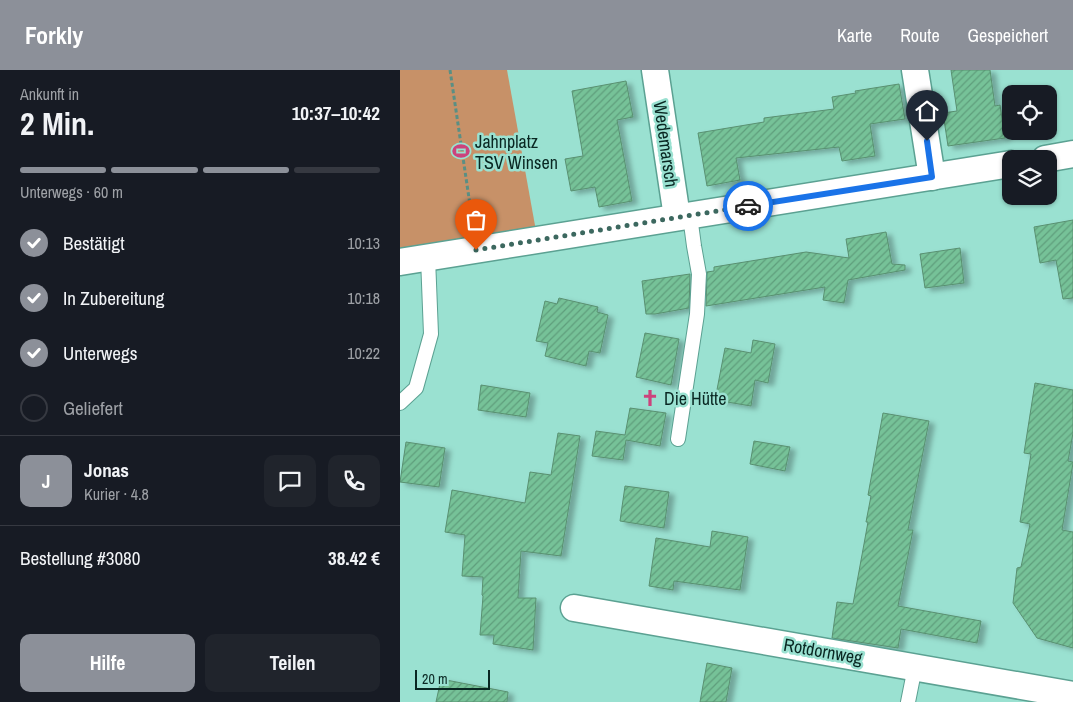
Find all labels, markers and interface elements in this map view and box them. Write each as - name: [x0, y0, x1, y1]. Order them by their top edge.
- text: Forkly: [25, 19, 83, 51]
- text: Karte: [837, 23, 872, 48]
- text: Route: [900, 23, 940, 48]
- text: Gespeichert: [968, 23, 1048, 48]
- text: Ankunft in: [20, 83, 79, 105]
- map controls: [1002, 85, 1057, 205]
- button: locate: [1002, 85, 1057, 140]
- pin: [906, 90, 948, 141]
- icon: home: [913, 97, 941, 125]
- street label: Wedemarsch: [648, 99, 684, 189]
- text: 10:37–10:42: [292, 100, 380, 126]
- text: 2 Min.: [20, 102, 94, 145]
- place label: Jahnplatz TSV Winsen: [475, 129, 558, 175]
- sports icon: Jahnplatz TSV Winsen: [451, 141, 471, 161]
- button: layers: [1002, 150, 1057, 205]
- text: Unterwegs · 60 m: [20, 181, 123, 203]
- courier: [723, 181, 773, 231]
- icon: car: [734, 192, 762, 220]
- pin: [455, 199, 497, 250]
- icon: bag: [462, 206, 490, 234]
- icon: check: [20, 229, 48, 257]
- text: Bestätigt: [63, 230, 125, 256]
- text: 10:13: [347, 232, 380, 254]
- icon: check: [20, 284, 48, 312]
- text: In Zubereitung: [63, 285, 164, 311]
- text: 10:18: [347, 287, 380, 309]
- icon: check: [20, 339, 48, 367]
- text: Unterwegs: [63, 340, 137, 366]
- text: 10:22: [347, 342, 380, 364]
- place label: Die Hütte: [664, 386, 726, 411]
- church icon: Die Hütte: [640, 388, 660, 408]
- text: Geliefert: [63, 395, 123, 421]
- button: chat: [264, 455, 316, 507]
- button: phone: [328, 455, 380, 507]
- text: Jonas: [84, 457, 129, 483]
- text: J: [42, 468, 50, 494]
- text: Kurier · 4.8: [84, 483, 149, 505]
- text: Bestellung #3080: [20, 545, 140, 571]
- text: 38.42 €: [328, 545, 380, 571]
- street label: Rotdornweg: [782, 632, 865, 670]
- button: Hilfe: [20, 634, 195, 692]
- button: Teilen: [205, 634, 380, 692]
- scale bar: [415, 667, 490, 690]
- text: 20 m: [422, 670, 448, 688]

